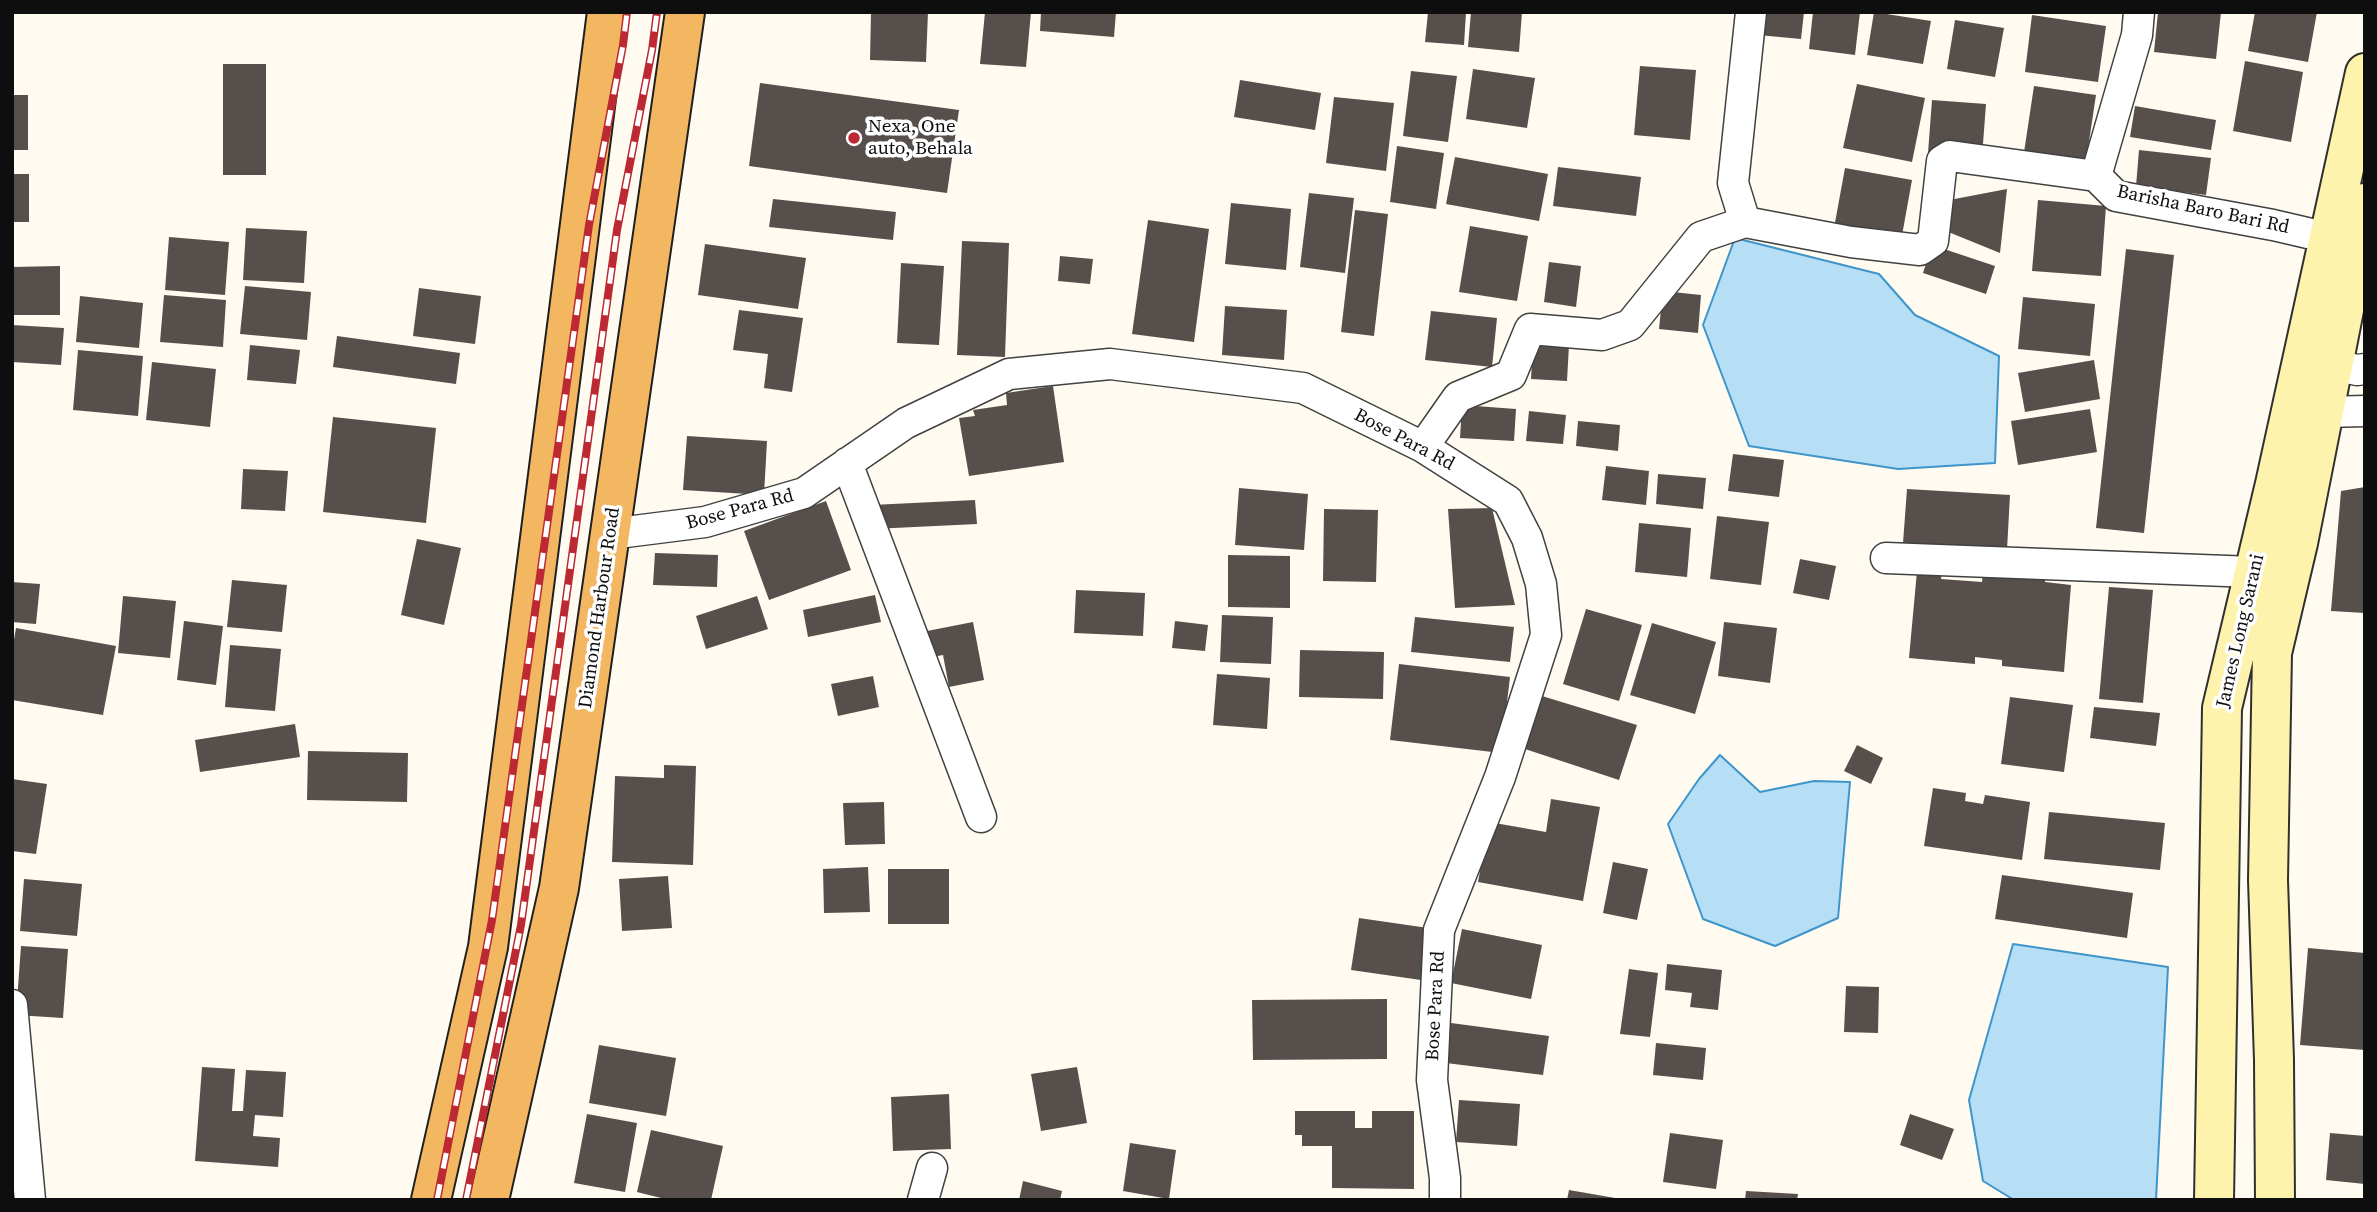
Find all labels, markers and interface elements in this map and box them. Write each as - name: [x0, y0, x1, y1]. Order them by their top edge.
- place label: Nexa, One auto, Behala: [868, 116, 973, 160]
- marker: Nexa, One auto, Behala: [846, 130, 862, 146]
- street label: Barisha Baro Bari Rd: [2115, 181, 2291, 239]
- street label: Bose Para Rd: [1350, 404, 1458, 476]
- street label: Bose Para Rd: [684, 485, 796, 535]
- street label: Diamond Harbour Road: [575, 506, 625, 710]
- street label: James Long Sarani: [2212, 552, 2270, 710]
- street label: Bose Para Rd: [1422, 950, 1450, 1062]

